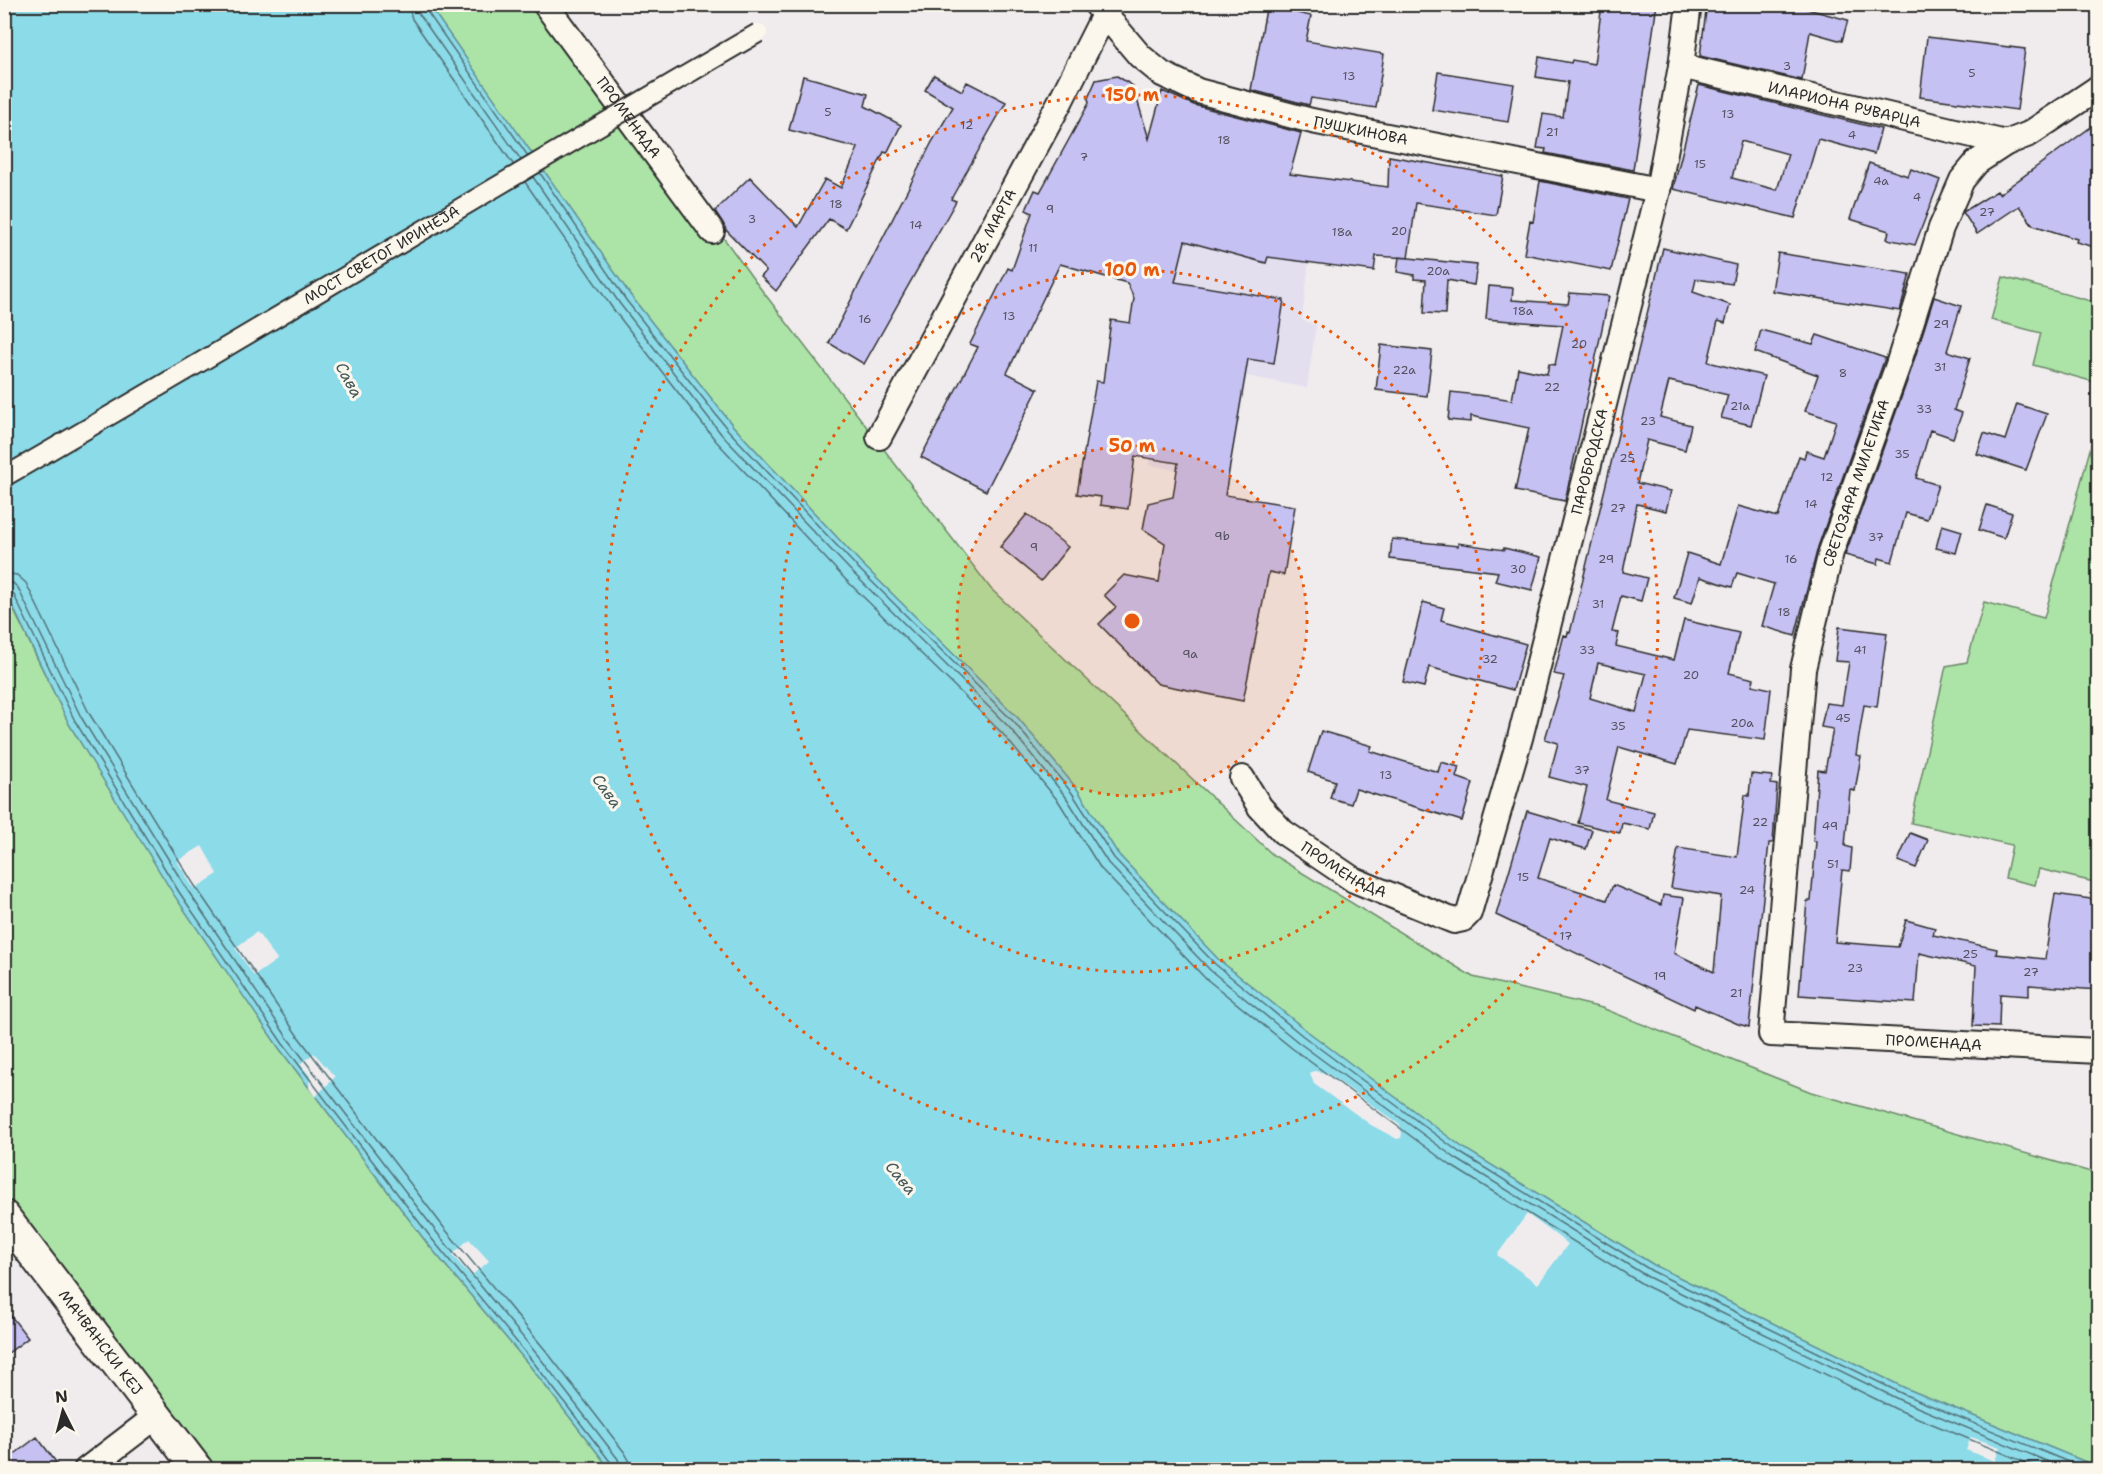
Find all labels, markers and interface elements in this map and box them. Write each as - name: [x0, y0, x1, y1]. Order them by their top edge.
- house number: 3: [1783, 58, 1791, 74]
- house number: 5: [1968, 65, 1976, 81]
- house number: 13: [1343, 68, 1355, 84]
- street label: ПРОМЕНАДА: [592, 73, 665, 162]
- street label: ИЛАРИОНА РУВАРЦА: [1766, 77, 1923, 132]
- text: 150 m: [1105, 83, 1160, 107]
- house number: 5: [824, 104, 832, 120]
- house number: 13: [1722, 106, 1734, 122]
- street label: ПУШКИНОВА: [1312, 112, 1410, 150]
- house number: 12: [961, 117, 973, 133]
- house number: 21: [1546, 124, 1558, 140]
- house number: 4: [1848, 127, 1856, 143]
- house number: 18: [1217, 132, 1231, 148]
- house number: 7: [1080, 149, 1088, 165]
- house number: 15: [1694, 156, 1706, 172]
- house number: 4a: [1873, 173, 1889, 189]
- street label: 28. МАРТА: [965, 185, 1021, 266]
- house number: 4: [1913, 189, 1921, 205]
- house number: 18: [829, 196, 843, 212]
- street label: МОСТ СВЕТОГ ИРИНЕЈА: [300, 201, 463, 309]
- house number: 9: [1046, 201, 1054, 217]
- house number: 27: [1979, 204, 1995, 220]
- house number: 3: [748, 211, 756, 227]
- house number: 14: [910, 217, 922, 233]
- house number: 20: [1391, 223, 1407, 239]
- house number: 18a: [1332, 224, 1353, 240]
- house number: 11: [1028, 240, 1038, 256]
- text: 100 m: [1104, 258, 1160, 282]
- house number: 20a: [1426, 263, 1450, 279]
- house number: 18a: [1513, 303, 1534, 319]
- house number: 13: [1003, 308, 1015, 324]
- house number: 16: [858, 311, 872, 327]
- house number: 29: [1933, 316, 1949, 332]
- house number: 20: [1571, 336, 1587, 352]
- water label: Сава: [331, 358, 367, 402]
- house number: 31: [1934, 359, 1946, 375]
- house number: 22a: [1392, 362, 1416, 378]
- house number: 8: [1839, 365, 1847, 381]
- house number: 22: [1544, 379, 1560, 395]
- street label: СВЕТОЗАРА МИЛЕТИЋА: [1818, 396, 1894, 569]
- house number: 21a: [1730, 398, 1750, 414]
- house number: 33: [1916, 401, 1932, 417]
- street label: ПАРОБРОДСКА: [1567, 406, 1613, 517]
- house number: 23: [1640, 413, 1656, 429]
- text: 50 m: [1109, 434, 1156, 458]
- house number: 35: [1894, 446, 1910, 462]
- house number: 25: [1619, 450, 1635, 466]
- house number: 12: [1821, 469, 1833, 485]
- house number: 14: [1805, 496, 1817, 512]
- house number: 27: [1610, 500, 1626, 516]
- house number: 9b: [1214, 528, 1230, 544]
- house number: 37: [1868, 529, 1884, 545]
- house number: 9: [1030, 539, 1038, 555]
- house number: 29: [1598, 551, 1614, 567]
- house number: 16: [1784, 551, 1798, 567]
- house number: 30: [1510, 561, 1526, 577]
- house number: 31: [1592, 596, 1604, 612]
- house number: 18: [1777, 604, 1791, 620]
- centre of rings: [1122, 611, 1142, 631]
- house number: 33: [1579, 642, 1595, 658]
- house number: 41: [1854, 642, 1866, 658]
- house number: 9a: [1182, 646, 1198, 662]
- house number: 32: [1482, 651, 1498, 667]
- house number: 20: [1683, 667, 1699, 683]
- house number: 45: [1835, 710, 1851, 726]
- house number: 20a: [1730, 715, 1754, 731]
- house number: 35: [1610, 718, 1626, 734]
- house number: 37: [1574, 762, 1590, 778]
- house number: 13: [1380, 767, 1392, 783]
- water label: Сава: [587, 770, 627, 813]
- house number: 22: [1752, 814, 1768, 830]
- house number: 49: [1822, 818, 1838, 834]
- street label: ПРОМЕНАДА: [1297, 837, 1390, 902]
- house number: 51: [1827, 856, 1839, 872]
- house number: 15: [1517, 869, 1529, 885]
- house number: 24: [1739, 882, 1755, 898]
- house number: 17: [1560, 928, 1572, 944]
- house number: 25: [1962, 946, 1978, 962]
- house number: 23: [1847, 960, 1863, 976]
- house number: 27: [2023, 964, 2039, 980]
- house number: 19: [1654, 968, 1666, 984]
- house number: 21: [1730, 985, 1742, 1001]
- street label: ПРОМЕНАДА: [1885, 1030, 1983, 1055]
- water label: Сава: [881, 1157, 921, 1199]
- street label: МАЧВАНСКИ КЕЈ: [54, 1286, 147, 1399]
- north arrow: [33, 1381, 93, 1441]
- text: N: [54, 1385, 69, 1408]

